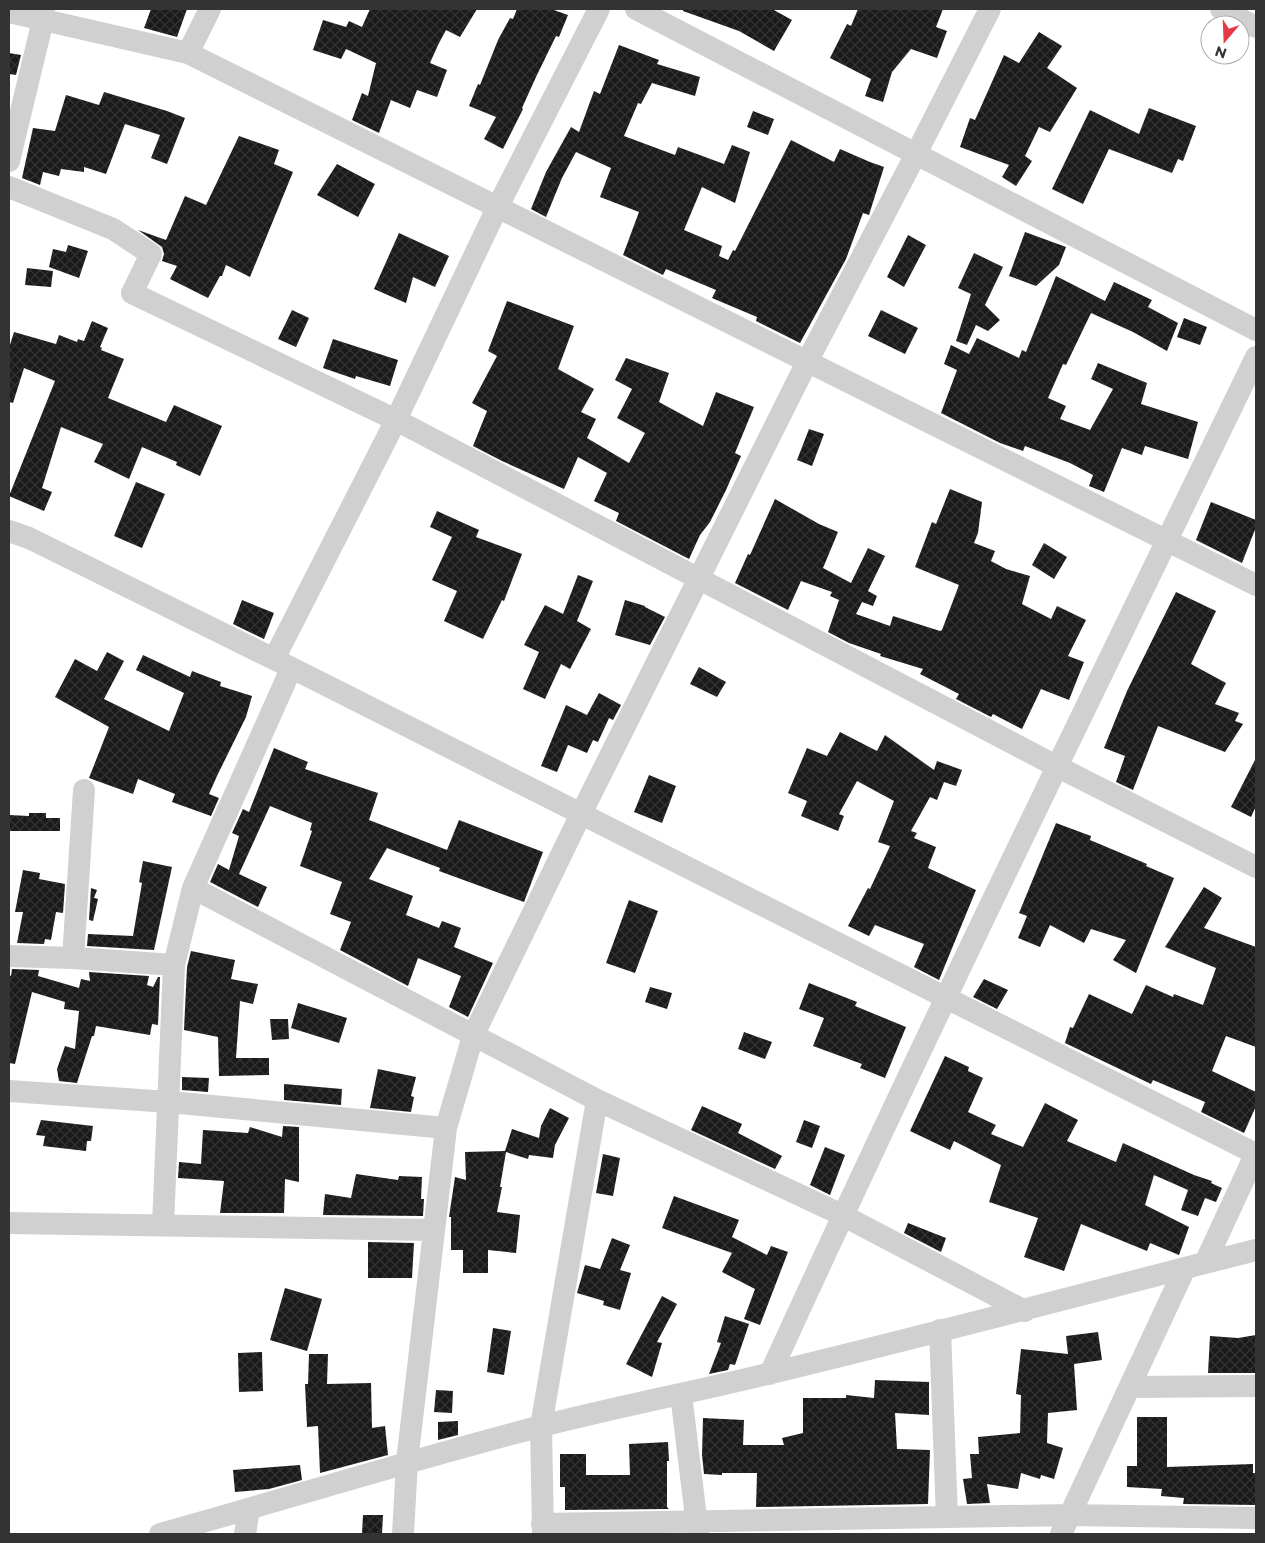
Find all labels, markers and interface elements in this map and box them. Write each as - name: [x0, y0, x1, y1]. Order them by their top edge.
- north arrow: [1200, 15, 1250, 65]
- text: N: [1212, 42, 1229, 63]

